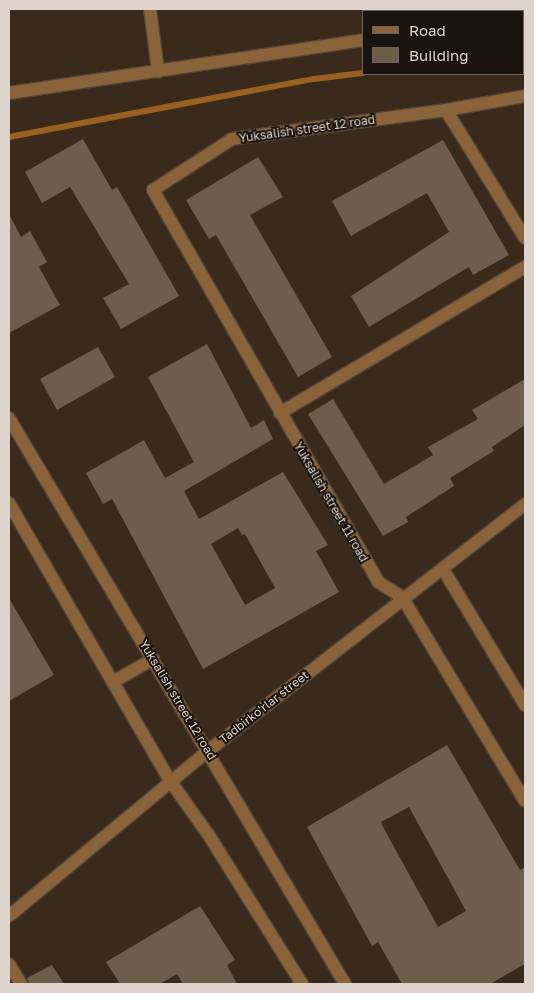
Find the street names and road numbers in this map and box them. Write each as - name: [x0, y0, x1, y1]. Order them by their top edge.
- street label: Yuksalish street 12 road: [238, 112, 376, 146]
- street label: Yuksalish street 11 road: [291, 440, 371, 564]
- street label: Yuksalish street 12 road: [137, 638, 219, 762]
- street label: Tadbirko'rlar street: [216, 668, 312, 746]

